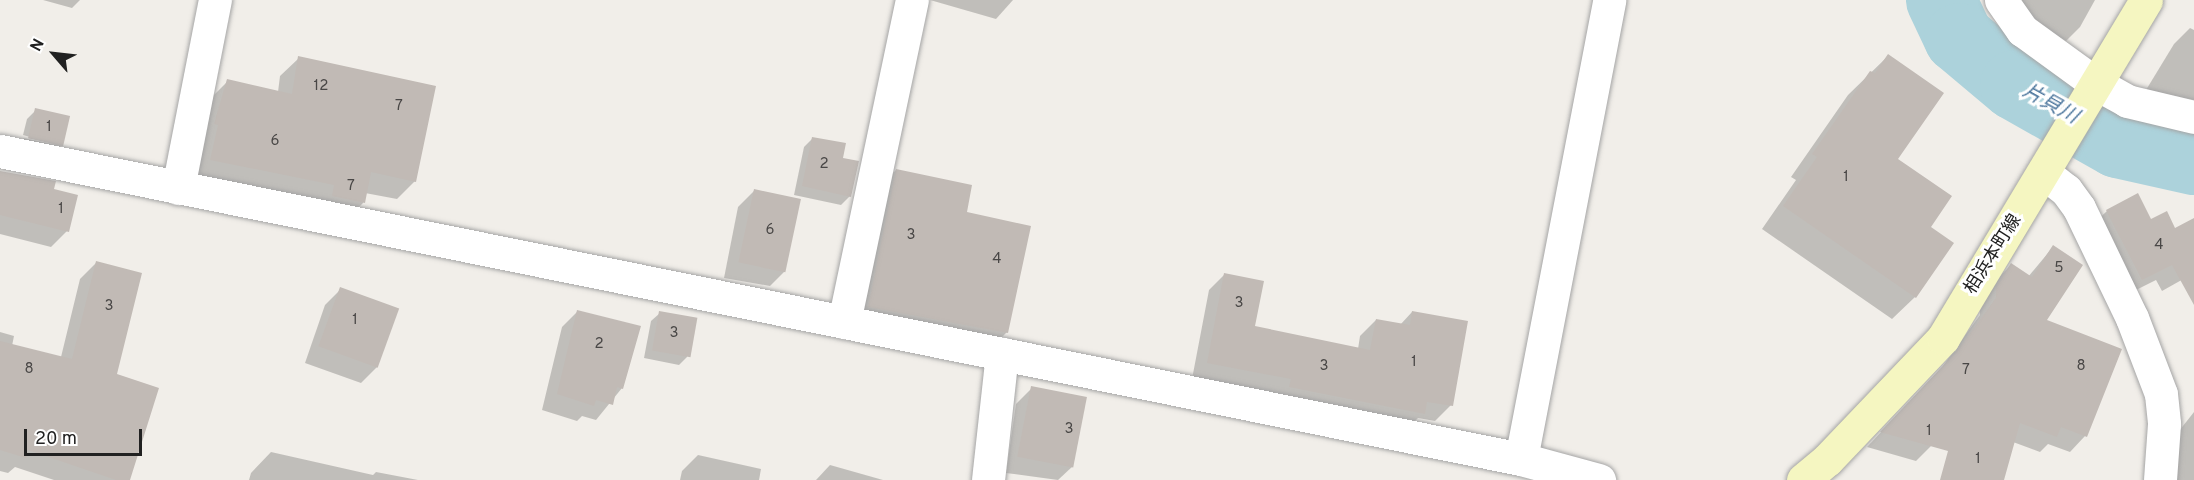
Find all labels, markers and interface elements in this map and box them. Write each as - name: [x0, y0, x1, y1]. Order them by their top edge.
- north arrow: [24, 24, 84, 84]
- text: N: [27, 36, 50, 55]
- house number: 12: [314, 78, 328, 96]
- water label: 片貝川: [2018, 80, 2082, 130]
- house number: 7: [395, 98, 403, 116]
- house number: 1: [46, 119, 52, 137]
- house number: 6: [271, 133, 279, 151]
- house number: 2: [819, 156, 829, 174]
- house number: 1: [1843, 169, 1849, 187]
- house number: 7: [347, 178, 355, 196]
- house number: 1: [58, 201, 64, 219]
- street label: 相浜本町線: [1961, 211, 2027, 299]
- house number: 6: [766, 222, 774, 240]
- house number: 3: [906, 227, 916, 245]
- house number: 4: [2154, 237, 2164, 255]
- house number: 4: [992, 251, 1002, 269]
- house number: 5: [2054, 260, 2064, 278]
- house number: 3: [1234, 295, 1244, 313]
- house number: 3: [104, 298, 114, 316]
- house number: 1: [352, 312, 358, 330]
- house number: 3: [669, 325, 679, 343]
- house number: 2: [594, 336, 604, 354]
- house number: 1: [1411, 354, 1417, 372]
- house number: 3: [1319, 358, 1329, 376]
- house number: 8: [2076, 358, 2086, 376]
- house number: 8: [24, 361, 34, 379]
- house number: 7: [1962, 362, 1970, 380]
- scale bar: [27, 417, 146, 455]
- house number: 3: [1064, 421, 1074, 439]
- house number: 1: [1926, 423, 1932, 441]
- text: 20 m: [35, 428, 77, 451]
- house number: 1: [1975, 451, 1981, 469]

